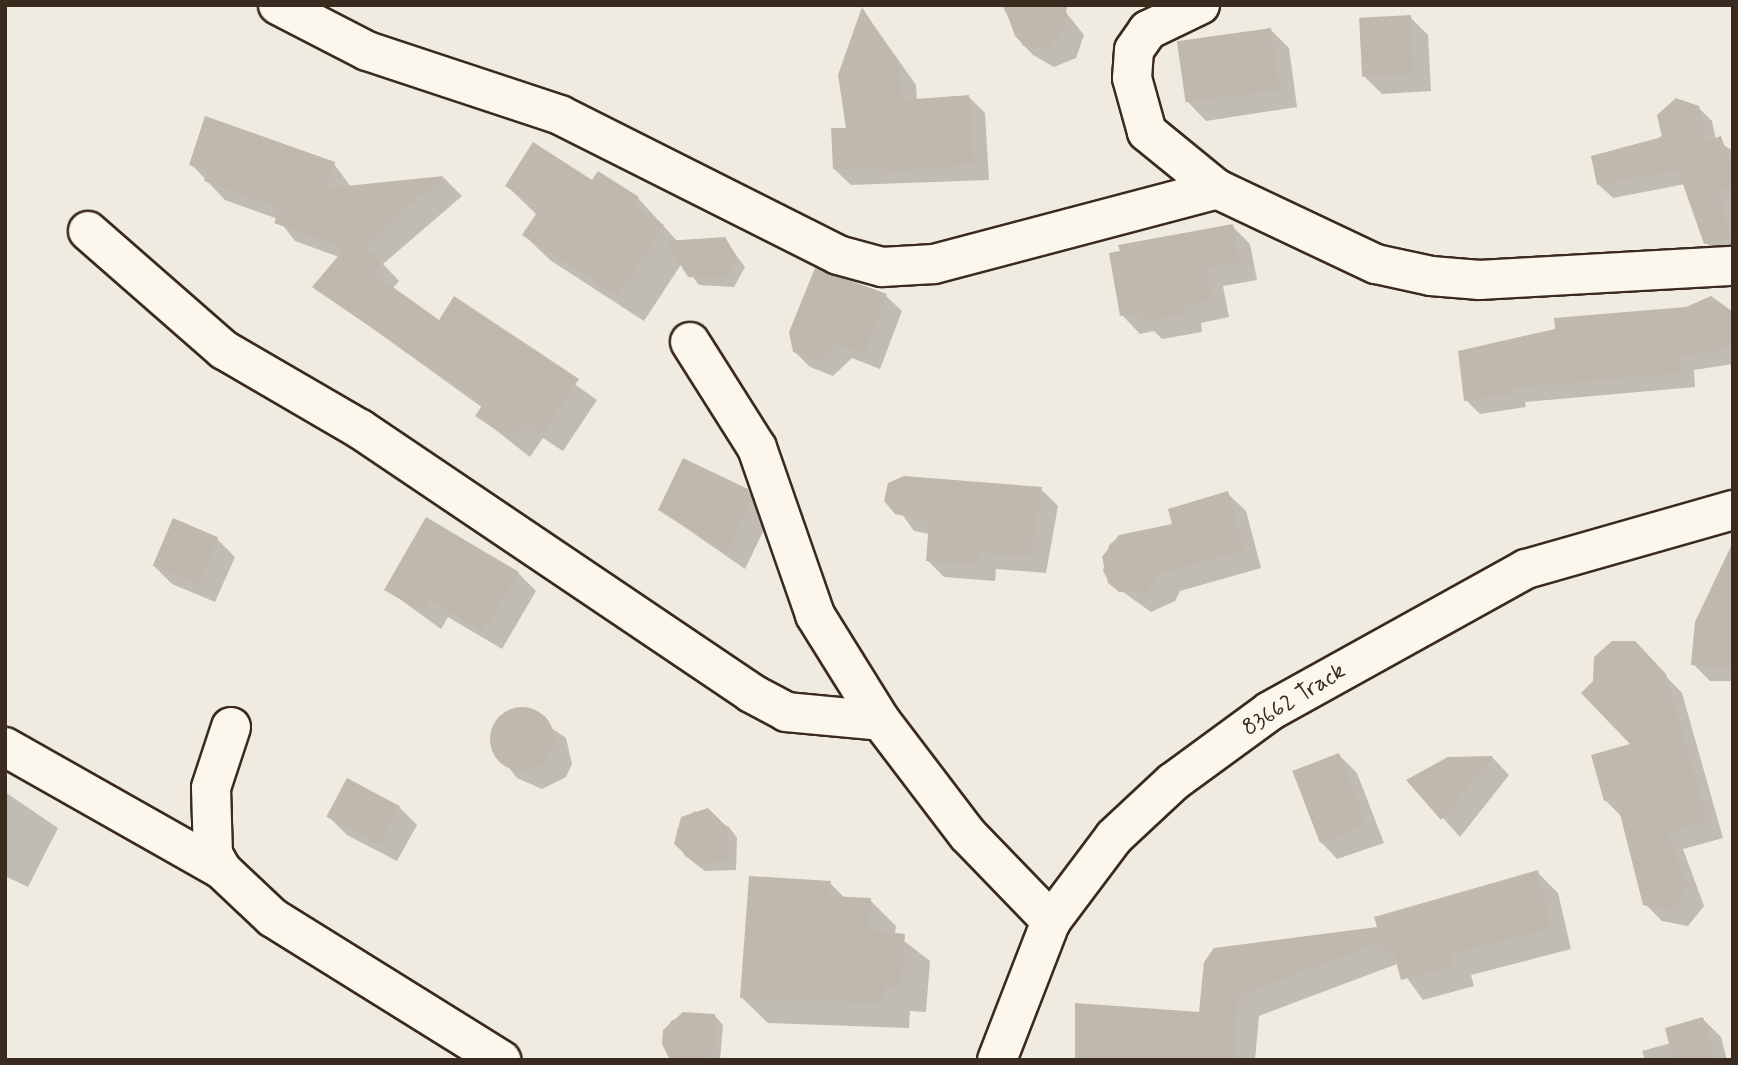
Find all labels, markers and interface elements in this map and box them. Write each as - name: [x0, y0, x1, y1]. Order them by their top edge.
- street label: 83662 Track: [1238, 658, 1350, 742]

